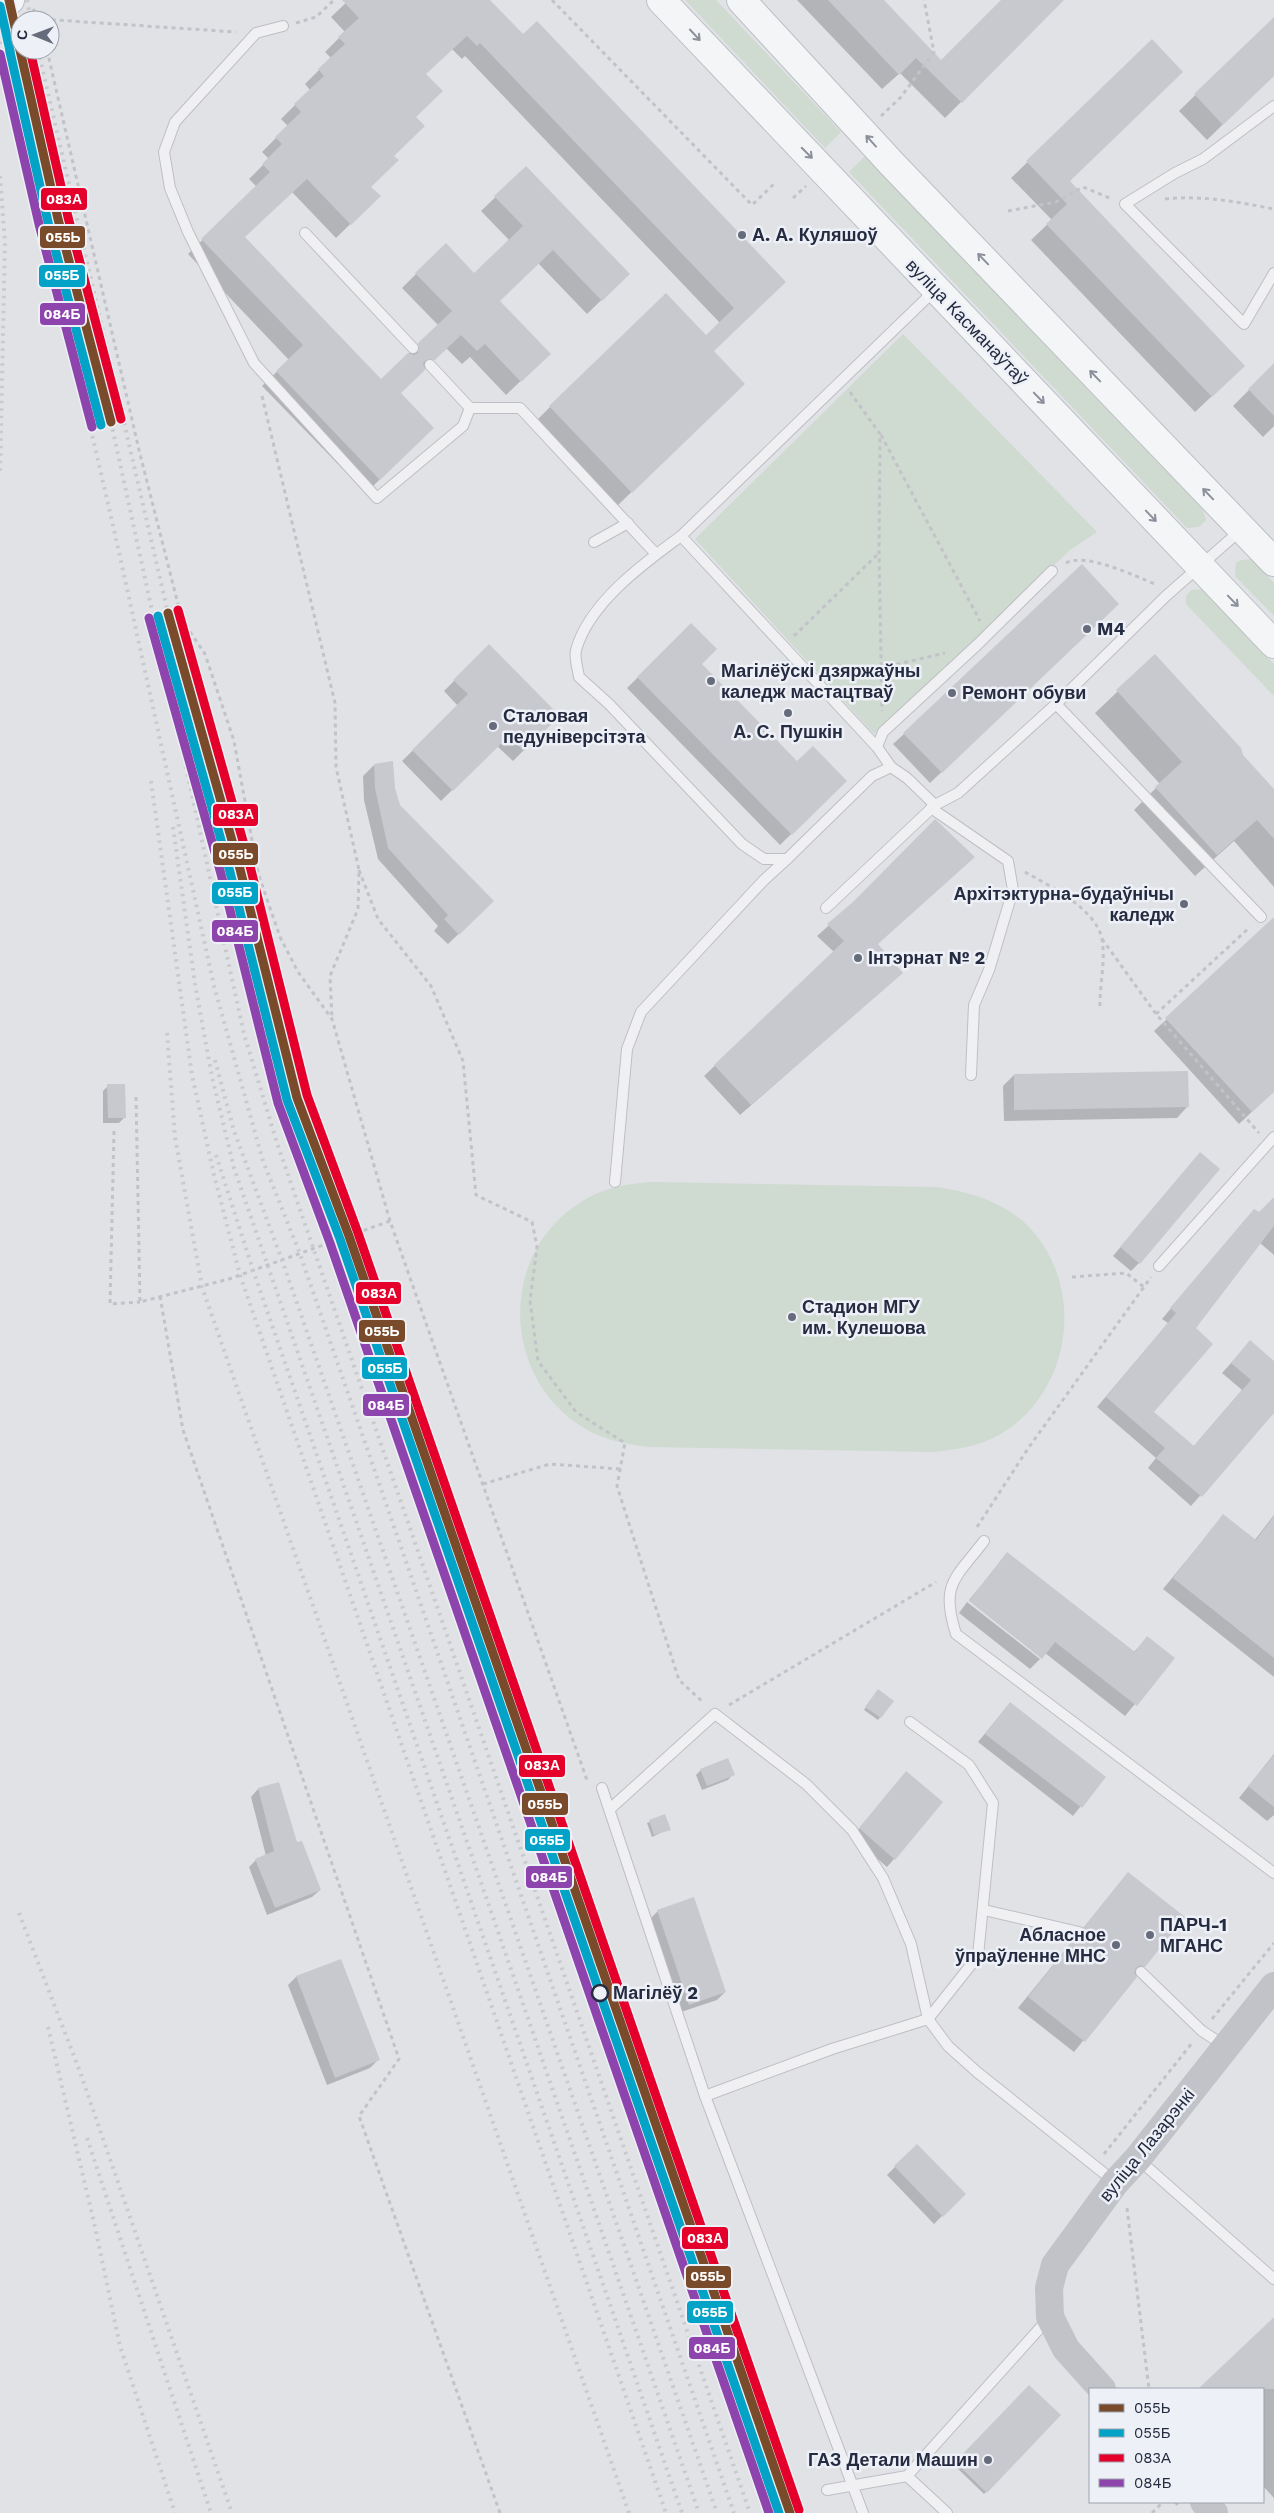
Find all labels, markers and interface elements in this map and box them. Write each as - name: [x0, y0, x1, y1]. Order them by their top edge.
- north arrow: [10, 10, 60, 60]
- one-way arrow: [689, 29, 701, 42]
- text: С: [14, 30, 30, 40]
- one-way arrow: [865, 135, 877, 148]
- one-way arrow: [801, 147, 813, 159]
- line badge: 083А: [40, 187, 88, 211]
- text: 083А: [46, 191, 82, 207]
- place label: А. А. Куляшоў: [752, 224, 877, 245]
- line badge: 055Ь: [39, 225, 86, 249]
- text: 055Ь: [45, 229, 81, 245]
- marker: А. А. Куляшоў: [736, 229, 748, 241]
- one-way arrow: [977, 253, 989, 265]
- street label: вуліца Касманаўтаў: [902, 254, 1033, 389]
- line badge: 055Б: [38, 264, 86, 288]
- text: 055Б: [44, 267, 80, 283]
- line badge: 084Б: [39, 302, 86, 326]
- text: 084Б: [44, 306, 80, 322]
- one-way arrow: [1089, 370, 1101, 383]
- one-way arrow: [1033, 392, 1045, 404]
- one-way arrow: [1202, 487, 1214, 500]
- one-way arrow: [1145, 509, 1157, 522]
- one-way arrow: [1227, 595, 1239, 608]
- place label: M4: [1097, 618, 1125, 639]
- marker: M4: [1081, 623, 1093, 635]
- place label: Магілёўскі дзяржаўны каледж мастацтваў: [721, 660, 920, 702]
- marker: Магілёўскі дзяржаўны каледж мастацтваў: [705, 675, 717, 687]
- place label: Ремонт обуви: [962, 682, 1086, 703]
- marker: Ремонт обуви: [946, 687, 958, 699]
- place label: Сталовая педуніверсітэта: [503, 705, 647, 747]
- marker: А. С. Пушкін: [782, 707, 794, 719]
- marker: Сталовая педуніверсітэта: [487, 720, 499, 732]
- place label: А. С. Пушкін: [733, 721, 843, 742]
- line badge: 083А: [212, 803, 259, 827]
- text: 083А: [218, 806, 254, 822]
- line badge: 055Ь: [212, 842, 259, 866]
- text: 055Ь: [218, 846, 254, 862]
- line badge: 055Б: [211, 881, 259, 905]
- place label: Архітэктурна-будаўнічы каледж: [953, 883, 1174, 925]
- text: 055Б: [217, 884, 253, 900]
- marker: Архітэктурна-будаўнічы каледж: [1178, 898, 1190, 910]
- line badge: 084Б: [211, 919, 259, 943]
- text: 084Б: [217, 923, 253, 939]
- place label: Інтэрнат № 2: [868, 947, 985, 968]
- marker: Інтэрнат № 2: [852, 952, 864, 964]
- line badge: 083А: [355, 1281, 402, 1305]
- text: 083А: [361, 1285, 397, 1301]
- place label: Стадион МГУ им. Кулешова: [802, 1296, 927, 1338]
- marker: Стадион МГУ им. Кулешова: [786, 1311, 798, 1323]
- line badge: 055Ь: [358, 1319, 406, 1343]
- text: 055Ь: [364, 1323, 400, 1339]
- line badge: 055Б: [361, 1356, 408, 1380]
- text: 055Б: [367, 1360, 403, 1376]
- line badge: 084Б: [362, 1393, 410, 1417]
- text: 084Б: [368, 1397, 404, 1413]
- line badge: 083А: [518, 1754, 566, 1778]
- text: 083А: [524, 1757, 560, 1773]
- line badge: 055Ь: [521, 1792, 569, 1816]
- text: 055Ь: [527, 1796, 563, 1812]
- line badge: 055Б: [524, 1828, 571, 1852]
- text: 055Б: [529, 1832, 565, 1848]
- line badge: 084Б: [525, 1865, 573, 1889]
- text: 084Б: [531, 1869, 567, 1885]
- place label: ПАРЧ-1 МГАНС: [1160, 1914, 1227, 1956]
- place label: Абласное ўпраўленне МНС: [955, 1924, 1106, 1966]
- marker: ПАРЧ-1 МГАНС: [1144, 1929, 1156, 1941]
- marker: Абласное ўпраўленне МНС: [1110, 1939, 1122, 1951]
- place label: Магілёў 2: [613, 1982, 698, 2003]
- marker: Магілёў 2: [591, 1984, 609, 2002]
- street label: вуліца Лазарэнкі: [1095, 2084, 1199, 2206]
- line badge: 083А: [681, 2226, 729, 2250]
- text: 083А: [687, 2230, 723, 2246]
- line badge: 055Ь: [685, 2265, 732, 2289]
- text: 055Ь: [690, 2268, 726, 2284]
- line badge: 055Б: [686, 2300, 734, 2324]
- text: 055Б: [692, 2304, 728, 2320]
- line badge: 084Б: [688, 2336, 736, 2360]
- text: 084Б: [694, 2340, 730, 2356]
- legend: [1089, 2388, 1264, 2503]
- text: 055Ь: [1134, 2399, 1171, 2417]
- text: 055Б: [1134, 2424, 1171, 2442]
- place label: ГАЗ Детали Машин: [808, 2449, 978, 2470]
- text: 083А: [1134, 2449, 1171, 2467]
- marker: ГАЗ Детали Машин: [982, 2454, 994, 2466]
- text: 084Б: [1134, 2474, 1172, 2492]

